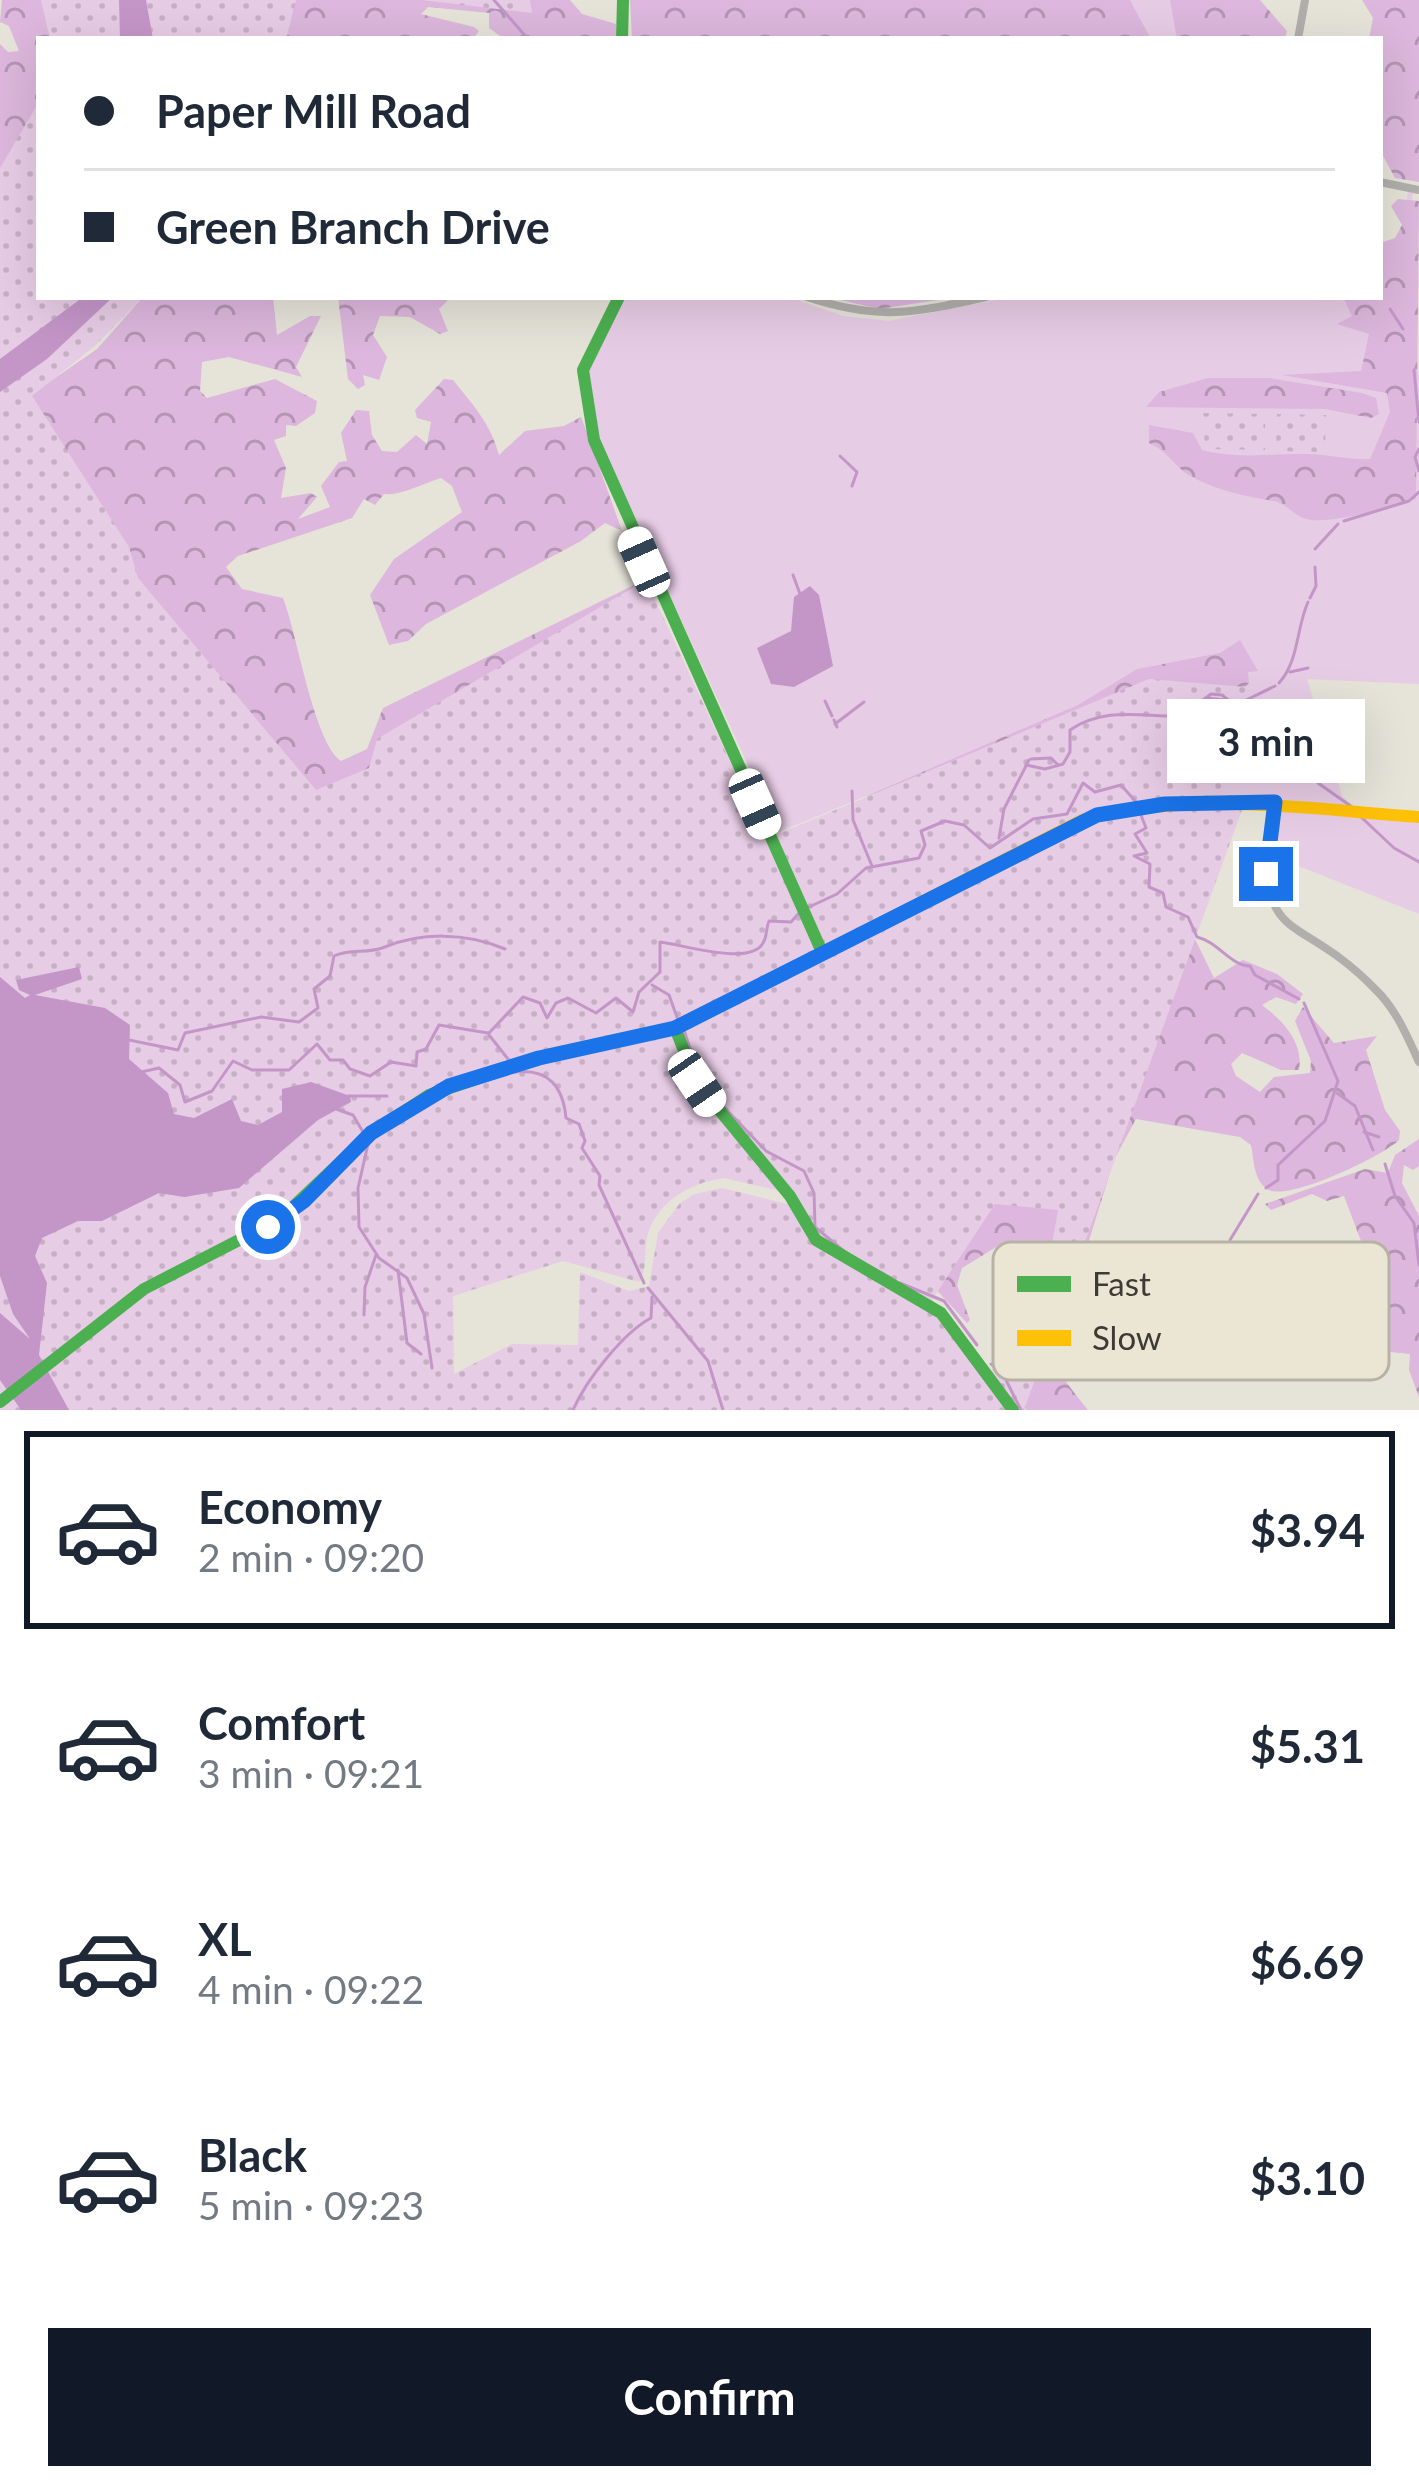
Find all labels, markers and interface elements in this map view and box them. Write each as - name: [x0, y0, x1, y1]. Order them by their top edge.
- text: Paper Mill Road: [156, 84, 471, 138]
- text: Green Branch Drive: [156, 200, 550, 254]
- car: [613, 522, 675, 602]
- callout: 3 min: [1167, 700, 1365, 784]
- text: 3 min: [1218, 718, 1314, 764]
- car: [724, 764, 786, 844]
- route end: [1239, 847, 1293, 901]
- car: [662, 1043, 732, 1123]
- route start: [241, 1200, 295, 1254]
- legend: [993, 1242, 1389, 1380]
- text: Fast: [1092, 1263, 1151, 1303]
- text: Slow: [1092, 1317, 1162, 1357]
- icon: car: [54, 1476, 162, 1584]
- text: Economy: [198, 1480, 382, 1534]
- text: $3.94: [1250, 1503, 1365, 1557]
- text: 2 min · 09:20: [198, 1534, 424, 1580]
- icon: car: [54, 1692, 162, 1800]
- text: Comfort: [198, 1696, 365, 1750]
- text: $5.31: [1250, 1719, 1365, 1773]
- text: 3 min · 09:21: [198, 1750, 424, 1796]
- icon: car: [54, 1908, 162, 2016]
- text: XL: [198, 1912, 252, 1966]
- text: $6.69: [1250, 1935, 1365, 1989]
- text: 4 min · 09:22: [198, 1966, 424, 2012]
- icon: car: [54, 2124, 162, 2232]
- text: Black: [198, 2128, 307, 2182]
- text: $3.10: [1250, 2151, 1365, 2205]
- text: 5 min · 09:23: [198, 2182, 424, 2228]
- button: Confirm: [48, 2328, 1371, 2466]

